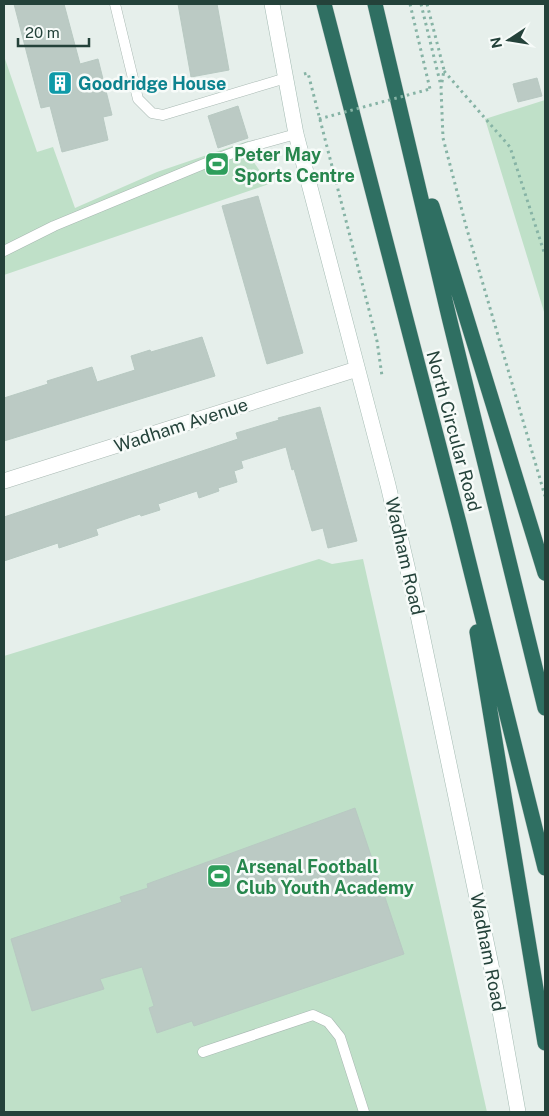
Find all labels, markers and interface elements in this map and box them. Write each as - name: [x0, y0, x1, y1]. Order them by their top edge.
- scale bar: [18, 15, 89, 47]
- north arrow: [484, 15, 534, 65]
- text: 20 m: [25, 24, 60, 41]
- text: N: [487, 36, 505, 50]
- building icon: Goodridge House: [47, 70, 73, 96]
- place label: Goodridge House: [78, 73, 226, 94]
- place label: Peter May Sports Centre: [234, 144, 355, 186]
- sports icon: Peter May Sports Centre: [204, 151, 230, 177]
- street label: North Circular Road: [422, 348, 486, 514]
- street label: Wadham Avenue: [112, 393, 250, 457]
- street label: Wadham Road: [381, 495, 429, 617]
- place label: Arsenal Football Club Youth Academy: [236, 856, 414, 898]
- sports icon: Arsenal Football Club Youth Academy: [206, 863, 232, 889]
- street label: Wadham Road: [466, 891, 510, 1013]

